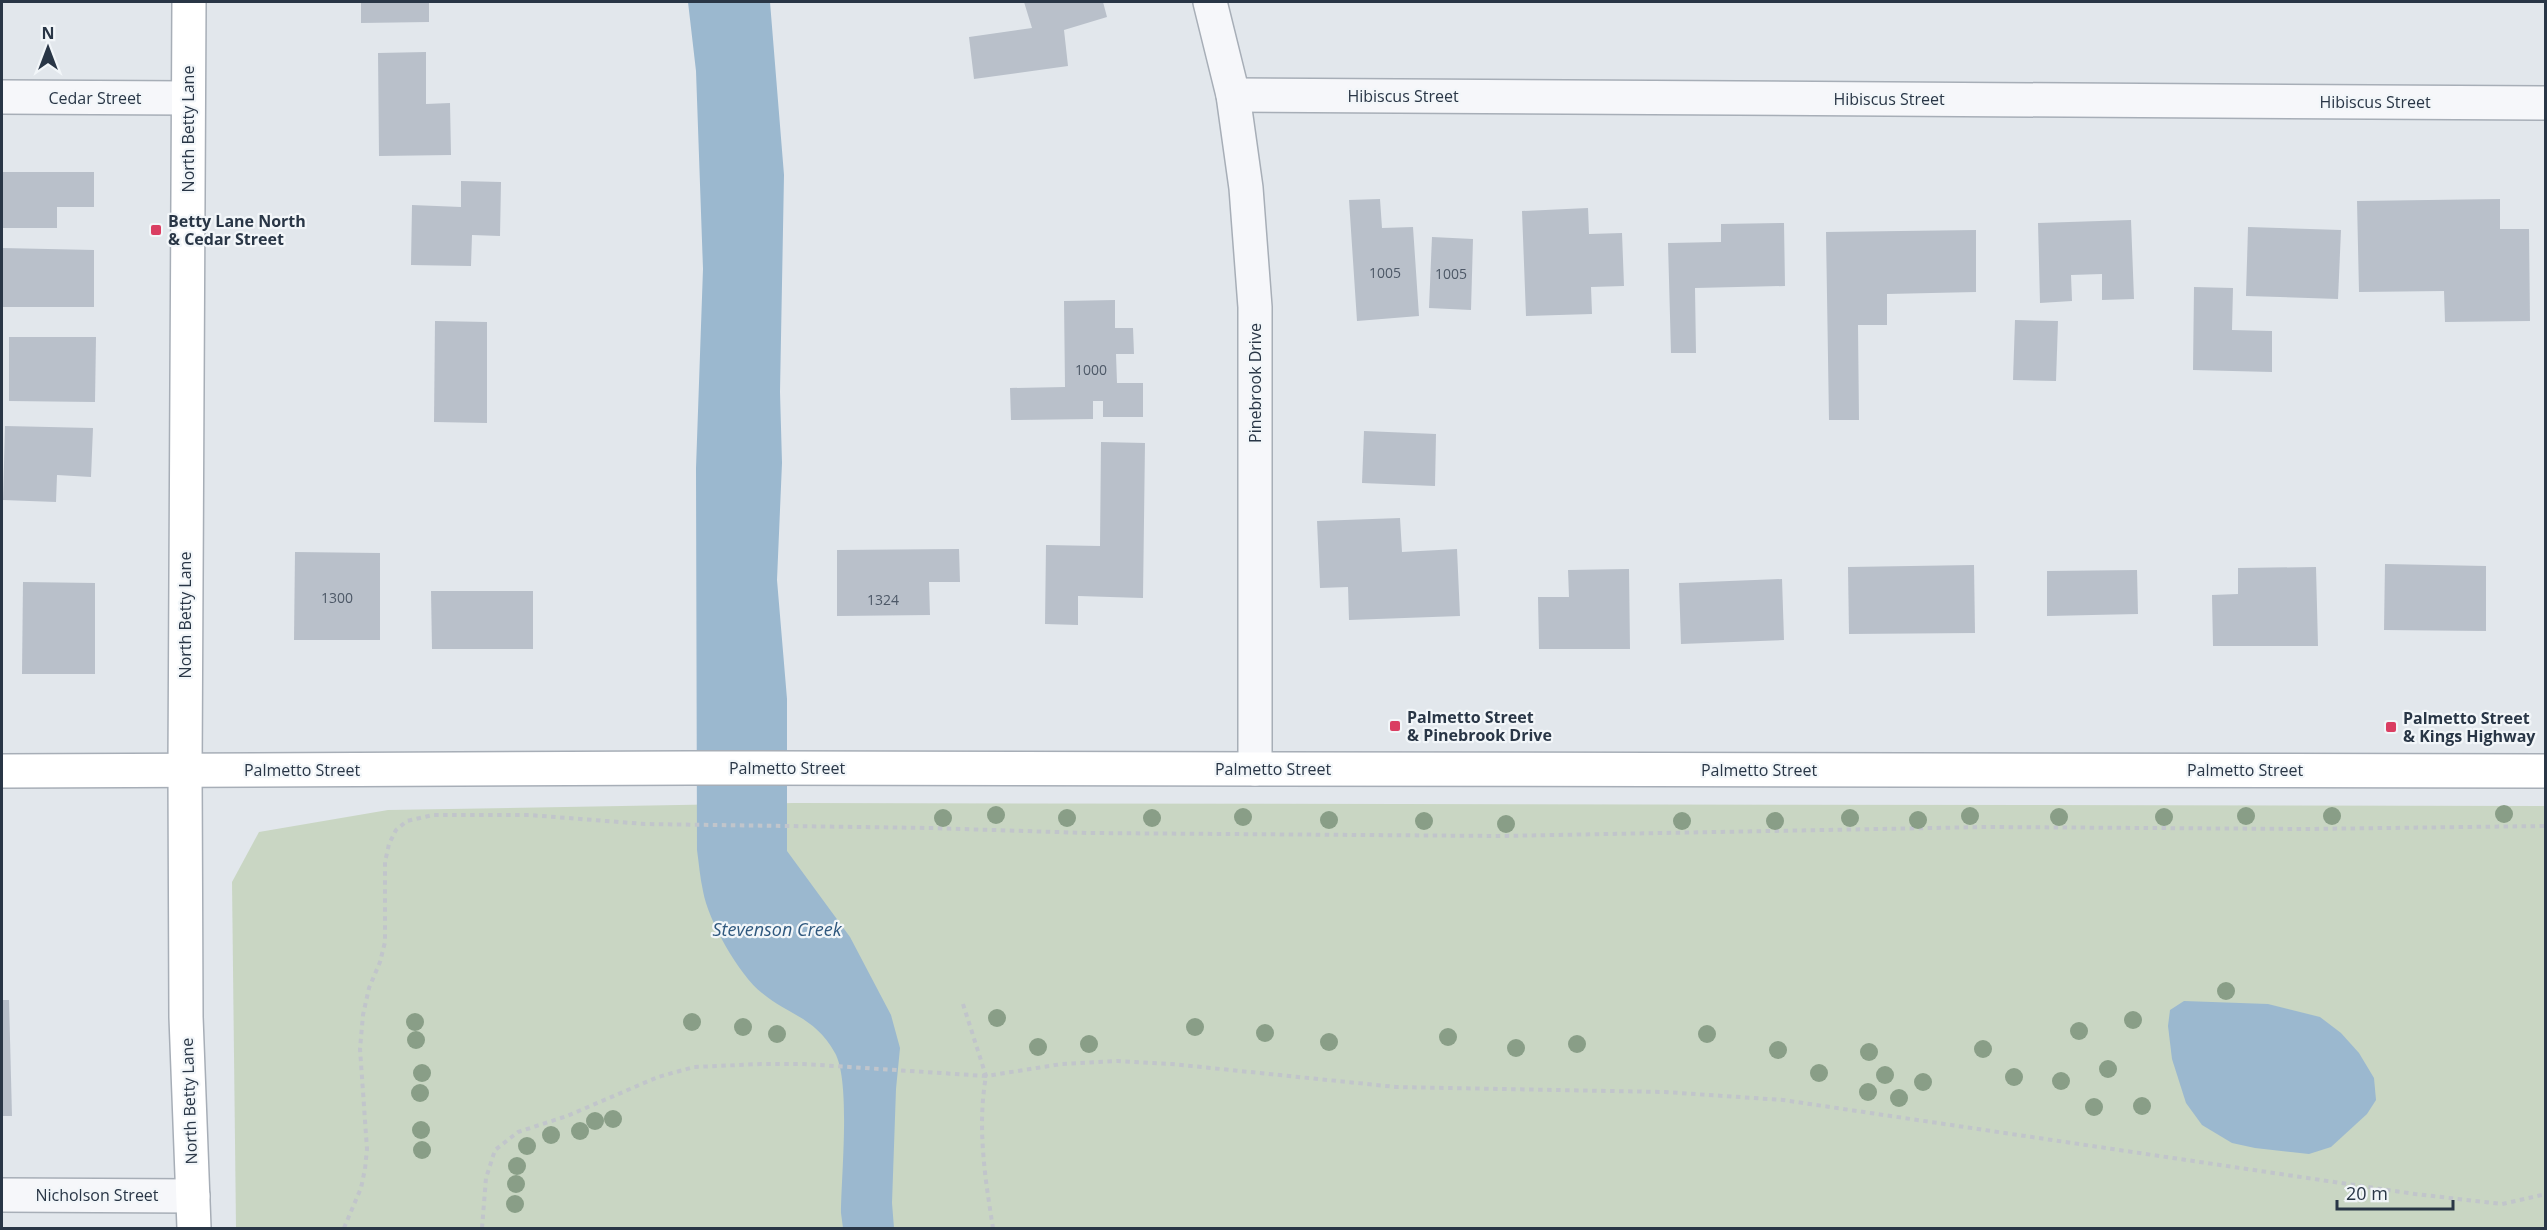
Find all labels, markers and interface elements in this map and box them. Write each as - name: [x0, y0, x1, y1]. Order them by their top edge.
- north arrow: [18, 18, 78, 78]
- text: N: [41, 22, 55, 44]
- street label: North Betty Lane: [177, 66, 199, 192]
- street label: Hibiscus Street: [1347, 85, 1459, 107]
- street label: Cedar Street: [48, 87, 142, 109]
- street label: Hibiscus Street: [1833, 88, 1945, 110]
- street label: Hibiscus Street: [2319, 91, 2431, 113]
- place label: Betty Lane North & Cedar Street: [168, 210, 306, 250]
- marker: Betty Lane North & Cedar Street: [149, 223, 163, 237]
- house number: 1005: [1369, 263, 1401, 282]
- house number: 1005: [1435, 264, 1467, 283]
- street label: Pinebrook Drive: [1244, 323, 1266, 443]
- house number: 1000: [1075, 360, 1107, 379]
- street label: North Betty Lane: [174, 552, 196, 678]
- house number: 1300: [321, 588, 353, 607]
- house number: 1324: [867, 590, 899, 609]
- place label: Palmetto Street & Pinebrook Drive: [1407, 706, 1552, 746]
- place label: Palmetto Street & Kings Highway: [2403, 707, 2536, 747]
- marker: Palmetto Street & Pinebrook Drive: [1388, 719, 1402, 733]
- marker: Palmetto Street & Kings Highway: [2384, 720, 2398, 734]
- street label: Palmetto Street: [729, 757, 845, 779]
- street label: Palmetto Street: [1215, 758, 1331, 780]
- street label: Palmetto Street: [244, 759, 360, 781]
- street label: Palmetto Street: [1701, 759, 1817, 781]
- street label: Palmetto Street: [2187, 759, 2303, 781]
- water label: Stevenson Creek: [713, 917, 843, 941]
- street label: North Betty Lane: [176, 1037, 202, 1165]
- scale bar: [2337, 1173, 2452, 1211]
- text: 20 m: [2346, 1181, 2388, 1205]
- street label: Nicholson Street: [35, 1184, 159, 1206]

